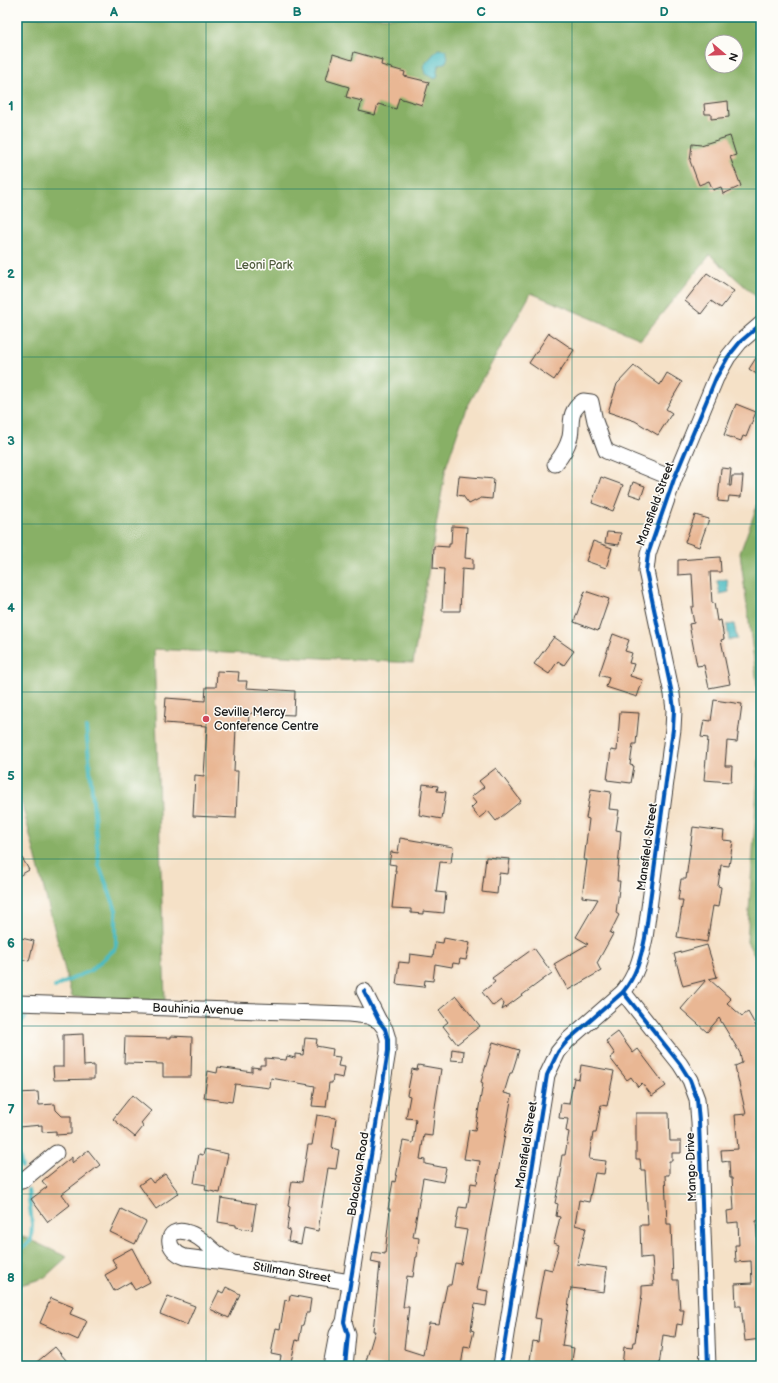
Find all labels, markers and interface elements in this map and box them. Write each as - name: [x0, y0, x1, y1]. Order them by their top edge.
- text: A: [109, 4, 118, 20]
- text: B: [292, 4, 302, 20]
- text: C: [476, 4, 486, 20]
- text: D: [659, 4, 669, 20]
- north arrow: [704, 34, 744, 74]
- text: N: [725, 51, 740, 63]
- text: 1: [8, 98, 14, 114]
- park label: Leoni Park: [235, 258, 293, 273]
- text: 2: [7, 266, 15, 282]
- text: 3: [7, 433, 15, 449]
- street label: Mansfield Street: [633, 460, 678, 548]
- text: 4: [7, 600, 15, 616]
- place label: Seville Mercy Conference Centre: [214, 705, 319, 734]
- marker: Seville Mercy Conference Centre: [201, 714, 211, 724]
- text: 5: [7, 768, 15, 784]
- street label: Mansfield Street: [634, 802, 661, 892]
- text: 6: [7, 935, 15, 951]
- street label: Bauhinia Avenue: [152, 1000, 244, 1019]
- street label: Mansfield Street: [512, 1100, 541, 1190]
- text: 7: [7, 1102, 15, 1118]
- street label: Balaclava Road: [344, 1131, 373, 1217]
- street label: Mango Drive: [683, 1132, 700, 1202]
- street label: Stillman Street: [252, 1259, 332, 1286]
- text: 8: [7, 1270, 15, 1286]

